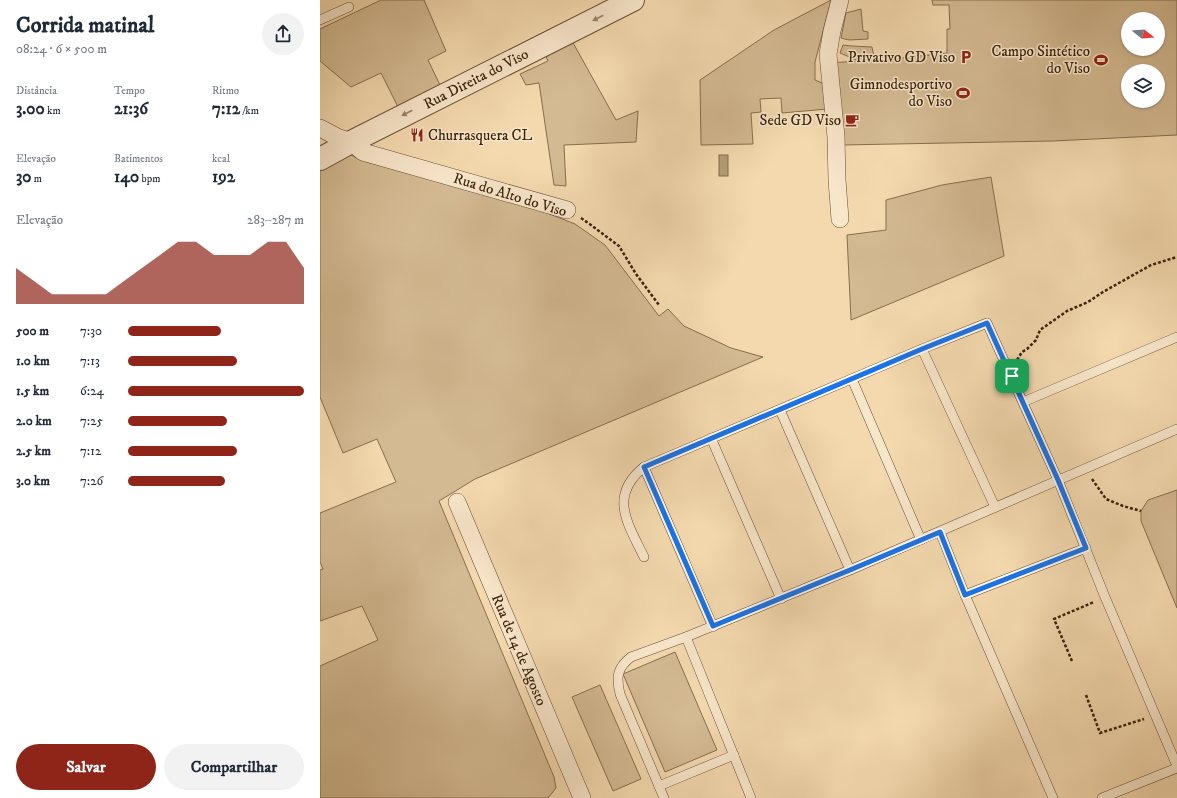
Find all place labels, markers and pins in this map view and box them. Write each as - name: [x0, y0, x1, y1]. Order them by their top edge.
- place label: Campo Sintético do Viso: [991, 42, 1090, 78]
- place label: Privativo GD Viso: [848, 48, 955, 67]
- parking icon: Privativo GD Viso: [958, 49, 974, 65]
- sports icon: Campo Sintético do Viso: [1093, 52, 1109, 68]
- place label: Gimnodesportivo do Viso: [850, 75, 952, 111]
- sports icon: Gimnodesportivo do Viso: [955, 85, 971, 101]
- place label: Sede GD Viso: [760, 111, 841, 130]
- cafe icon: Sede GD Viso: [844, 112, 860, 128]
- place label: Churrasquera CL: [428, 126, 533, 145]
- restaurant icon: Churrasquera CL: [409, 127, 425, 143]
- pin: [995, 359, 1029, 393]

